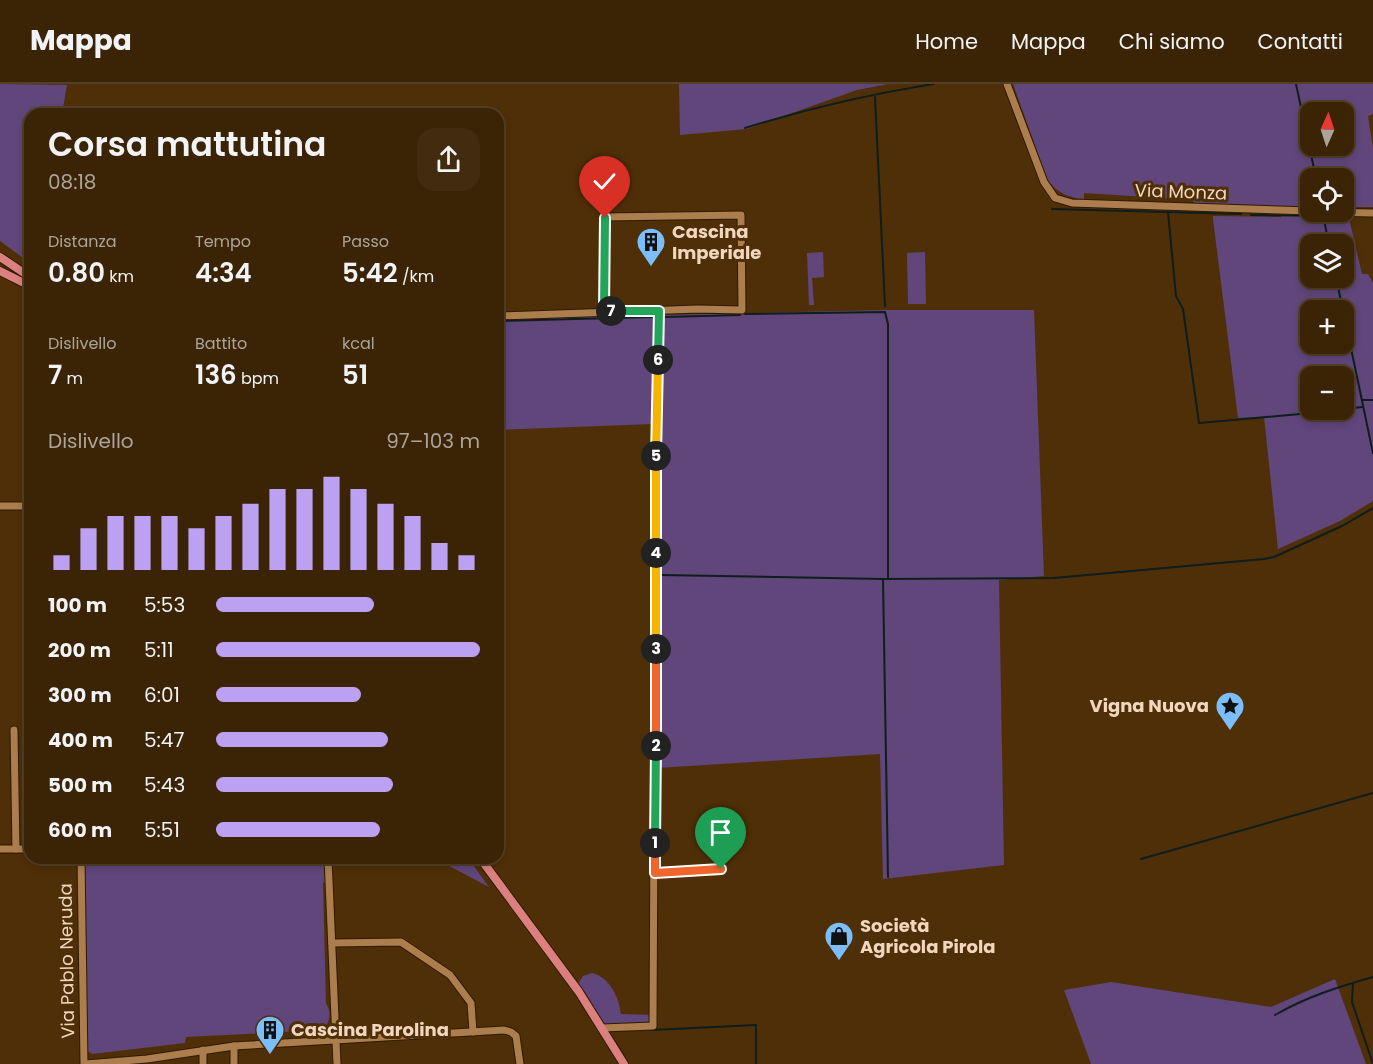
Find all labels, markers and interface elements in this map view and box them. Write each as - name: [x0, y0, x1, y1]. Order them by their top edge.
- text: Mappa: [30, 21, 132, 60]
- text: Home: [915, 27, 978, 56]
- text: Mappa: [1011, 27, 1086, 56]
- text: Chi siamo: [1119, 27, 1225, 56]
- text: Contatti: [1258, 27, 1343, 56]
- north arrow: [1300, 102, 1354, 156]
- map controls: [1300, 102, 1354, 420]
- text: Corsa mattutina: [48, 121, 327, 168]
- button: share: [417, 128, 480, 191]
- pin: [579, 156, 630, 218]
- icon: check: [588, 165, 621, 198]
- text: 08:18: [48, 168, 96, 196]
- button: locate: [1300, 168, 1354, 222]
- street label: Via Monza: [1134, 177, 1228, 206]
- place label: Cascina Imperiale: [672, 219, 761, 265]
- building icon: Cascina Imperiale: [635, 226, 667, 268]
- text: Distanza: [48, 230, 117, 253]
- text: Tempo: [195, 230, 251, 253]
- text: Passo: [342, 230, 389, 253]
- button: layers: [1300, 234, 1354, 288]
- text: 0.80: [48, 255, 105, 291]
- text: 4:34: [195, 255, 252, 291]
- text: 5:42: [342, 255, 398, 291]
- text: km: [105, 265, 134, 288]
- text: /km: [398, 265, 434, 288]
- pin: 7: [596, 296, 626, 326]
- text: 7: [607, 299, 615, 322]
- button: +: [1300, 300, 1354, 354]
- text: Dislivello: [48, 332, 116, 355]
- text: Battito: [195, 332, 247, 355]
- text: kcal: [342, 332, 375, 355]
- pin: 6: [643, 345, 673, 375]
- text: 6: [653, 348, 663, 371]
- text: 7: [48, 357, 62, 393]
- text: 136: [195, 357, 237, 393]
- text: 51: [342, 357, 368, 393]
- button: −: [1300, 366, 1354, 420]
- text: m: [62, 367, 83, 390]
- text: bpm: [237, 367, 279, 390]
- text: Dislivello: [48, 427, 134, 455]
- text: 97–103 m: [386, 427, 480, 455]
- pin: 5: [641, 441, 671, 471]
- text: 5: [651, 444, 661, 467]
- pin: 4: [641, 538, 671, 568]
- text: 4: [651, 541, 661, 564]
- text: 100 m: [48, 591, 107, 619]
- text: 5:53: [144, 591, 185, 619]
- pin: 3: [641, 634, 671, 664]
- text: 200 m: [48, 636, 111, 664]
- text: 5:11: [144, 636, 174, 664]
- text: 3: [651, 637, 661, 660]
- text: 300 m: [48, 681, 112, 709]
- text: 6:01: [144, 681, 180, 709]
- place icon: Vigna Nuova: [1214, 690, 1246, 732]
- place label: Vigna Nuova: [1090, 693, 1209, 718]
- text: 400 m: [48, 726, 113, 754]
- text: 5:47: [144, 726, 184, 754]
- pin: 2: [641, 731, 671, 761]
- text: 2: [651, 734, 661, 757]
- text: 500 m: [48, 771, 113, 799]
- text: 5:43: [144, 771, 185, 799]
- pin: [695, 807, 746, 869]
- text: 600 m: [48, 816, 112, 844]
- text: 5:51: [144, 816, 180, 844]
- icon: arrive: [704, 816, 737, 849]
- pin: 1: [640, 828, 670, 858]
- text: 1: [652, 831, 658, 854]
- street label: Via Pablo Neruda: [53, 883, 80, 1039]
- place label: Società Agricola Pirola: [860, 913, 995, 959]
- shop icon: Società Agricola Pirola: [823, 920, 855, 962]
- building icon: Cascina Parolina: [254, 1014, 286, 1056]
- place label: Cascina Parolina: [291, 1017, 449, 1042]

